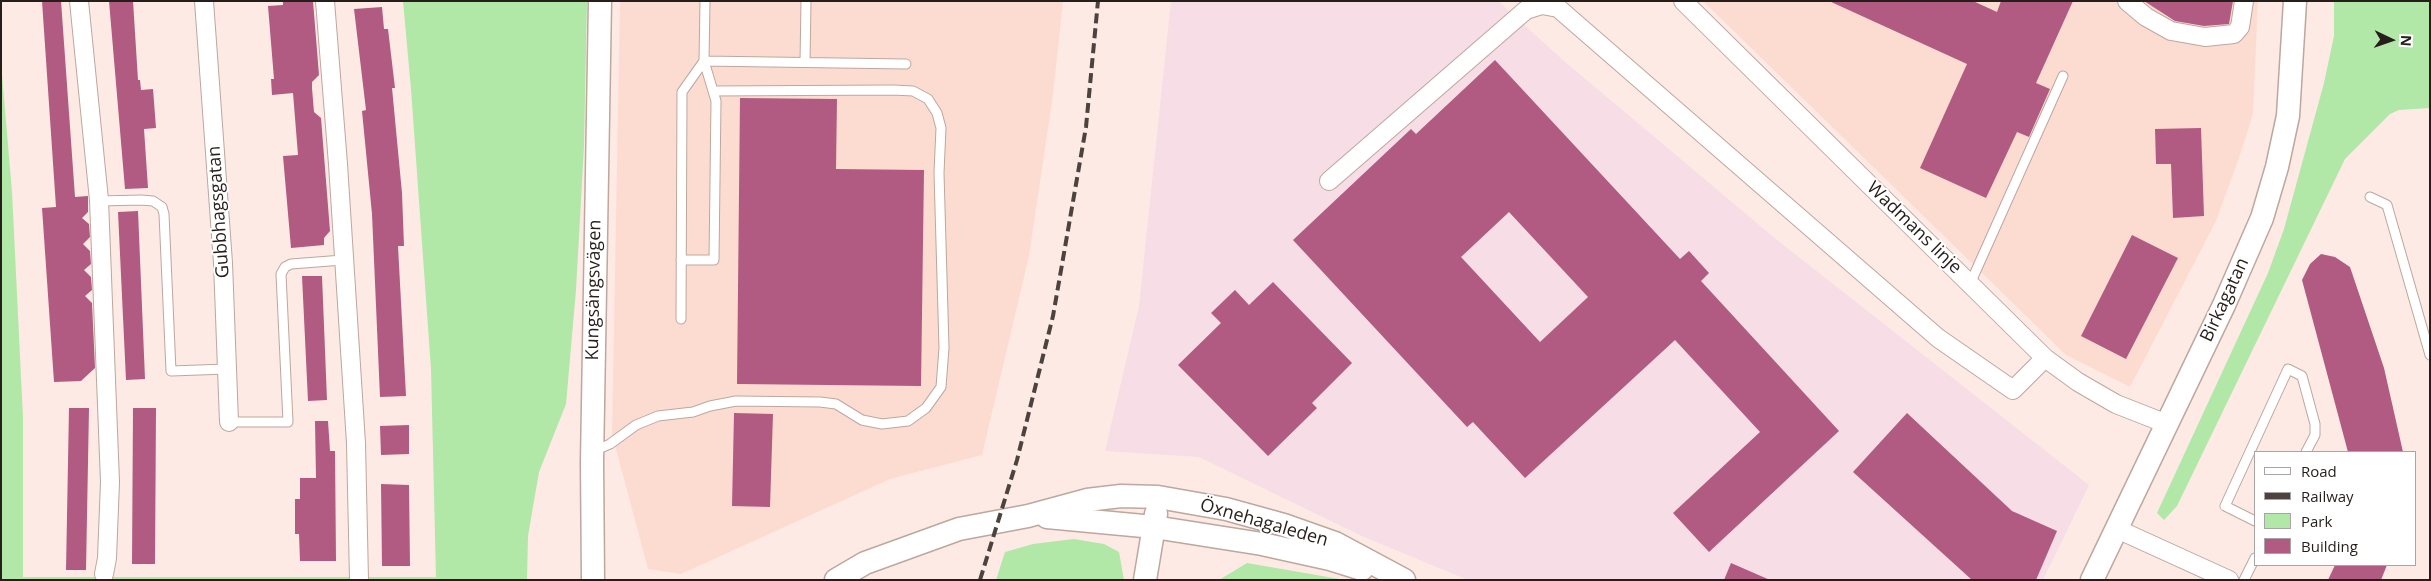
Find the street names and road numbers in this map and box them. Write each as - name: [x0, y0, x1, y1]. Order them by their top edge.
- street label: Gubbhagsgatan: [204, 145, 234, 279]
- street label: Wadmans linje: [1862, 177, 1966, 279]
- street label: Kungsängsvägen: [582, 219, 606, 361]
- street label: Birkagatan: [2196, 255, 2254, 345]
- street label: Öxnehagaleden: [1197, 494, 1331, 552]

